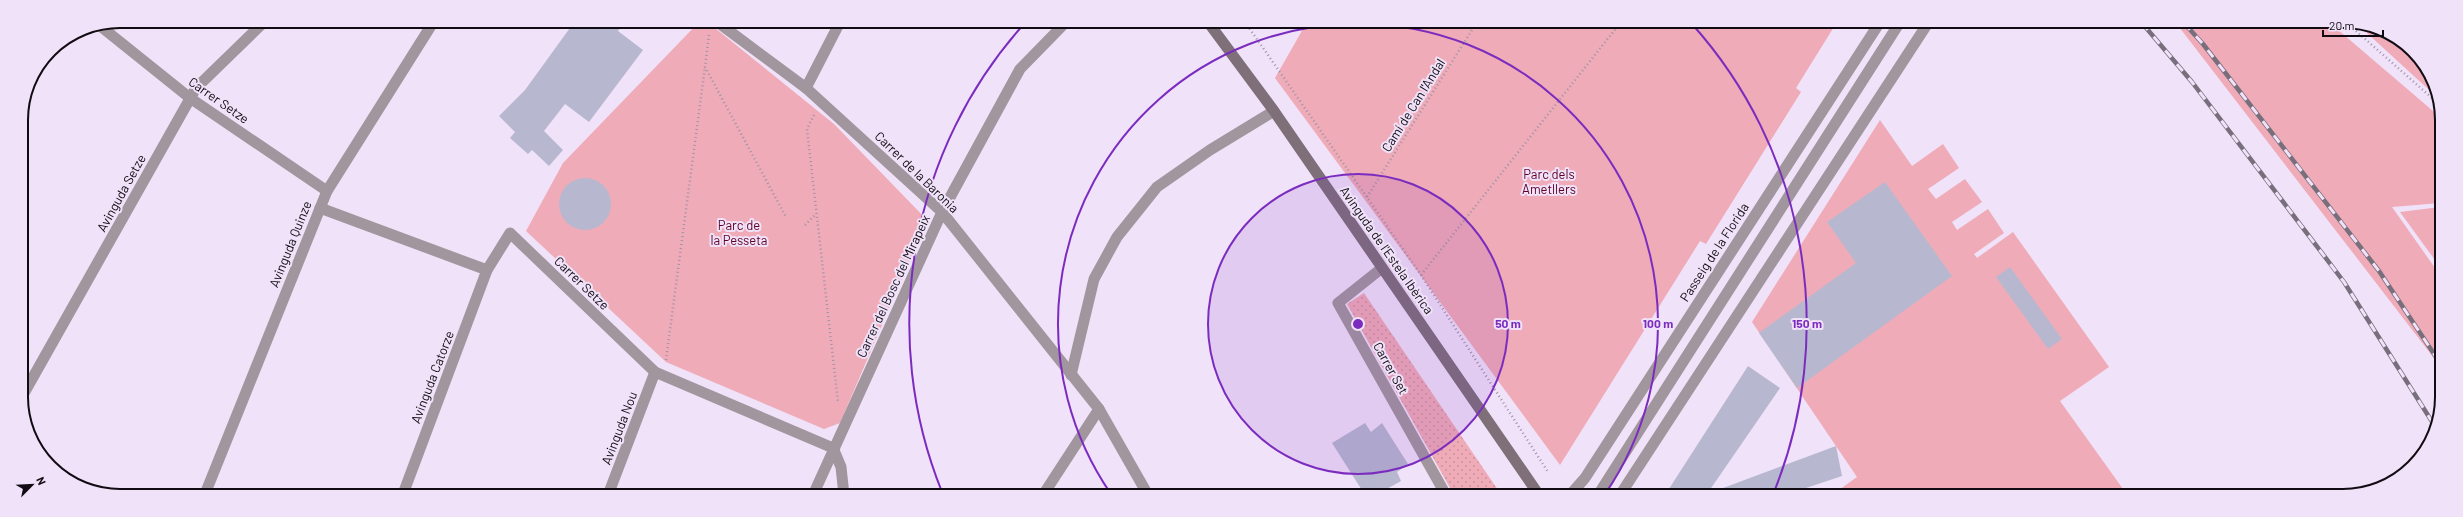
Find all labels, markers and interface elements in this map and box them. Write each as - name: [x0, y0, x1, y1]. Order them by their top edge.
- scale bar: [2323, 12, 2383, 38]
- text: 20 m: [2329, 18, 2355, 32]
- street label: Camí de Can l'Andal: [1378, 56, 1448, 154]
- street label: Carrer Setze: [186, 73, 252, 127]
- street label: Carrer de la Baronia: [872, 128, 962, 216]
- street label: Avinguda Setze: [93, 151, 149, 235]
- park label: Parc dels Ametllers: [1522, 166, 1576, 197]
- street label: Avinguda de l'Estela Ibèrica: [1337, 183, 1437, 317]
- street label: Avinguda Quinze: [265, 198, 315, 290]
- street label: Passeig de la Florida: [1676, 200, 1752, 304]
- street label: Carrer del Bosc del Mirapeix: [853, 212, 933, 360]
- park label: Parc de la Pesseta: [710, 217, 768, 248]
- street label: Carrer Setze: [551, 253, 613, 313]
- text: 50 m: [1495, 316, 1521, 330]
- text: 100 m: [1643, 316, 1673, 330]
- text: 150 m: [1792, 316, 1822, 330]
- centre of rings: [1351, 317, 1365, 331]
- street label: Avinguda Catorze: [407, 328, 457, 426]
- street label: Carrer Set: [1370, 339, 1412, 397]
- street label: Avinguda Nou: [598, 389, 640, 467]
- north arrow: [12, 465, 52, 505]
- text: N: [34, 475, 49, 487]

